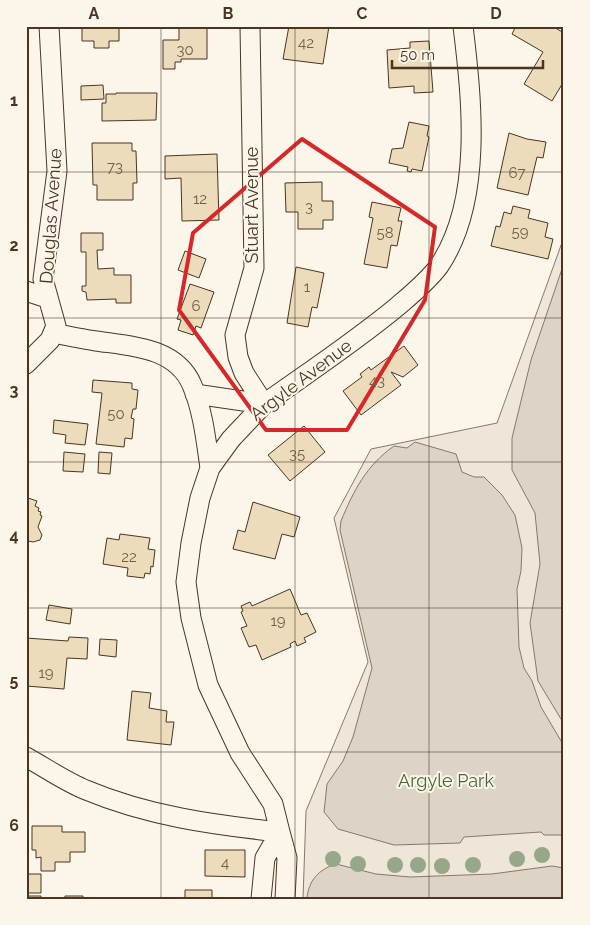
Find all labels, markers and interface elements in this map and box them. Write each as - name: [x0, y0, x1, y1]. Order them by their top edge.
- text: A: [89, 4, 100, 23]
- text: B: [223, 4, 234, 23]
- text: C: [357, 4, 368, 23]
- text: D: [490, 4, 502, 23]
- house number: 42: [298, 34, 314, 52]
- scale bar: [392, 38, 544, 70]
- house number: 30: [176, 41, 194, 59]
- text: 50 m: [400, 46, 435, 64]
- text: 1: [10, 91, 18, 110]
- street label: Stuart Avenue: [241, 146, 262, 263]
- street label: Douglas Avenue: [35, 147, 66, 285]
- house number: 73: [107, 158, 123, 176]
- house number: 67: [508, 164, 526, 182]
- house number: 12: [193, 190, 207, 208]
- house number: 3: [305, 198, 313, 216]
- house number: 59: [512, 223, 529, 241]
- house number: 58: [376, 224, 394, 242]
- text: 2: [9, 236, 19, 255]
- house number: 1: [304, 278, 311, 296]
- house number: 6: [191, 297, 201, 315]
- street label: Argyle Avenue: [246, 334, 356, 425]
- house number: 43: [369, 372, 385, 390]
- text: 3: [10, 381, 19, 400]
- house number: 50: [107, 405, 125, 423]
- house number: 35: [289, 445, 305, 463]
- text: 4: [9, 526, 19, 545]
- house number: 22: [121, 548, 137, 566]
- house number: 19: [270, 612, 286, 630]
- house number: 19: [38, 664, 54, 682]
- text: 5: [10, 671, 19, 690]
- park label: Argyle Park: [398, 770, 494, 791]
- text: 6: [9, 816, 19, 835]
- house number: 4: [221, 854, 229, 872]

